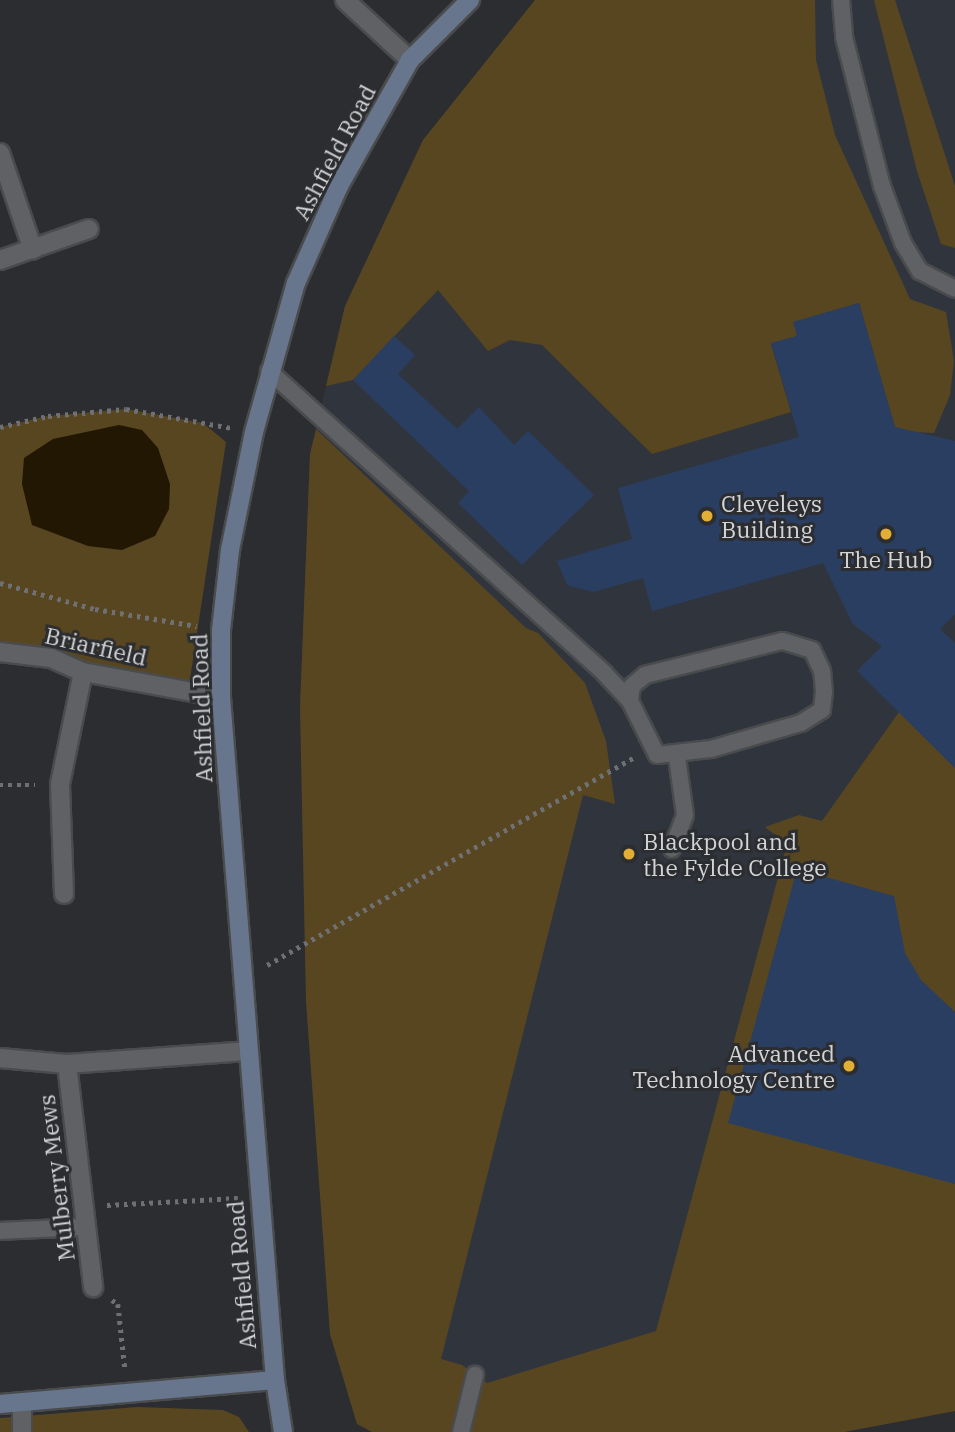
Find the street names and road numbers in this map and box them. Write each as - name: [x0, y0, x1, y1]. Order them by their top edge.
- street label: Ashfield Road: [287, 80, 381, 224]
- street label: Briarfield: [42, 621, 150, 671]
- street label: Ashfield Road: [185, 633, 217, 783]
- street label: Mulberry Mews: [32, 1093, 80, 1263]
- street label: Ashfield Road: [221, 1199, 261, 1351]

